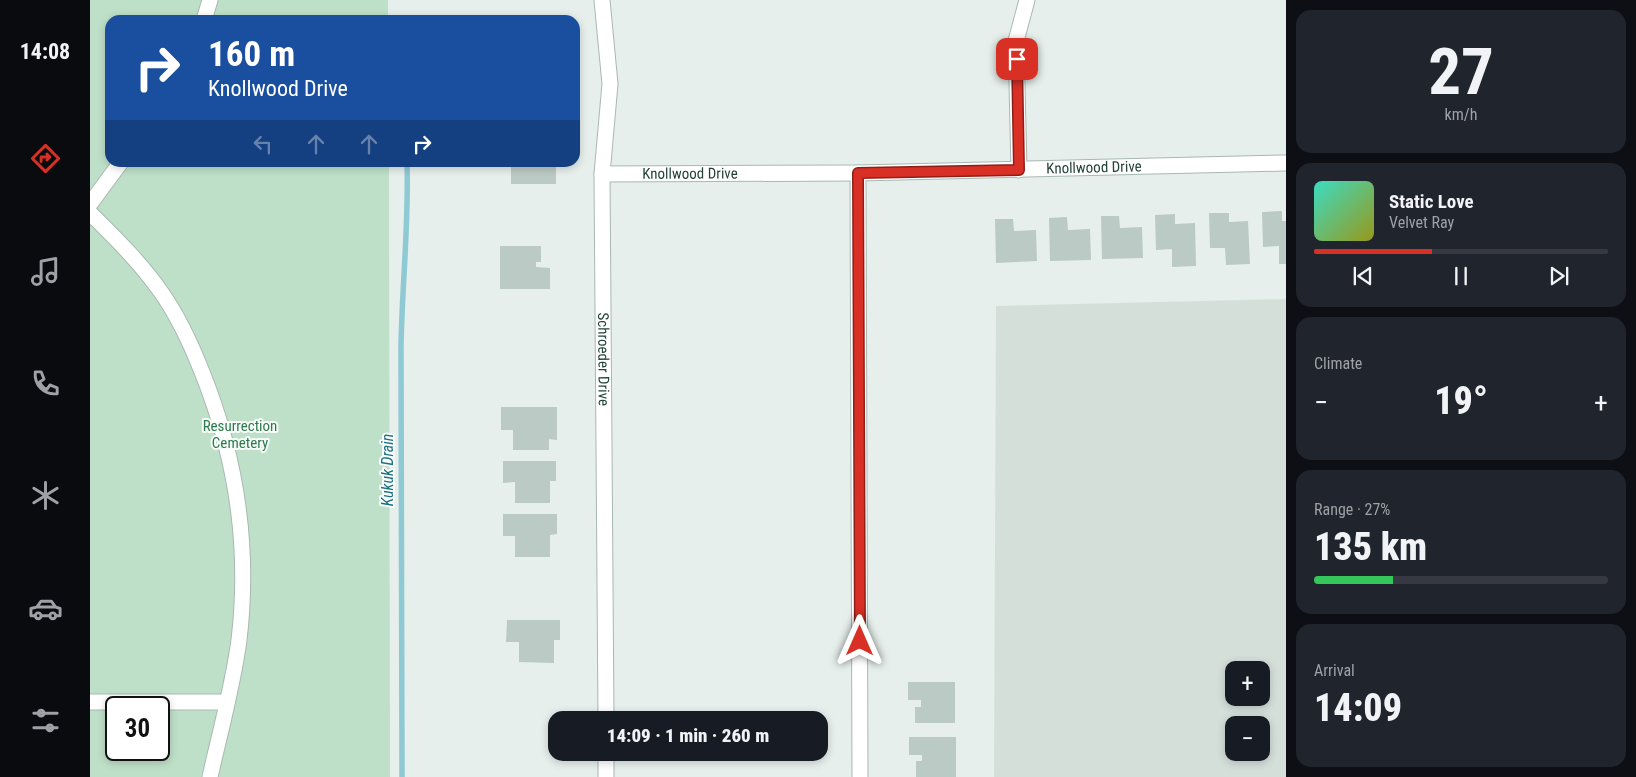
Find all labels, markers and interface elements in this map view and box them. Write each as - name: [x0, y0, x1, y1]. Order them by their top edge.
- text: 160 m: [208, 34, 295, 75]
- text: 27: [1428, 34, 1494, 110]
- icon: right: [125, 35, 190, 100]
- pin: [996, 38, 1038, 80]
- text: 14:08: [20, 39, 70, 64]
- icon: arrive: [1003, 45, 1031, 73]
- text: Knollwood Drive: [208, 76, 348, 101]
- text: km/h: [1445, 105, 1477, 124]
- icon: left: [249, 130, 277, 158]
- icon: ahead: [302, 130, 330, 158]
- icon: ahead: [355, 130, 383, 158]
- icon: right: [408, 130, 436, 158]
- icon: directions: [28, 141, 63, 176]
- street label: Knollwood Drive: [1046, 157, 1142, 178]
- street label: Knollwood Drive: [642, 164, 738, 183]
- text: Static Love: [1389, 190, 1474, 213]
- text: Velvet Ray: [1389, 213, 1454, 232]
- icon: music: [28, 254, 63, 289]
- icon: previous: [1349, 262, 1377, 290]
- icon: pause: [1447, 262, 1475, 290]
- icon: next: [1545, 262, 1573, 290]
- street label: Schroeder Drive: [594, 312, 613, 406]
- text: Climate: [1314, 354, 1362, 373]
- icon: phone: [28, 366, 63, 401]
- text: 19°: [1434, 379, 1488, 423]
- text: −: [1314, 386, 1328, 419]
- text: +: [1594, 386, 1608, 419]
- park label: Resurrection Cemetery: [203, 417, 277, 452]
- water label: Kukuk Drain: [378, 434, 397, 506]
- icon: climate: [28, 478, 63, 513]
- text: Range · 27%: [1314, 500, 1390, 519]
- text: 135 km: [1314, 525, 1427, 569]
- icon: car: [28, 591, 63, 626]
- position arrow: [833, 614, 885, 666]
- map controls: [1225, 661, 1270, 761]
- button: +: [1225, 661, 1270, 706]
- text: Arrival: [1314, 661, 1355, 680]
- text: 14:09: [1314, 686, 1402, 730]
- speed limit sign: 30: [105, 696, 170, 761]
- icon: filters: [28, 703, 63, 738]
- button: −: [1225, 716, 1270, 761]
- text: 14:09 · 1 min · 260 m: [607, 724, 769, 747]

